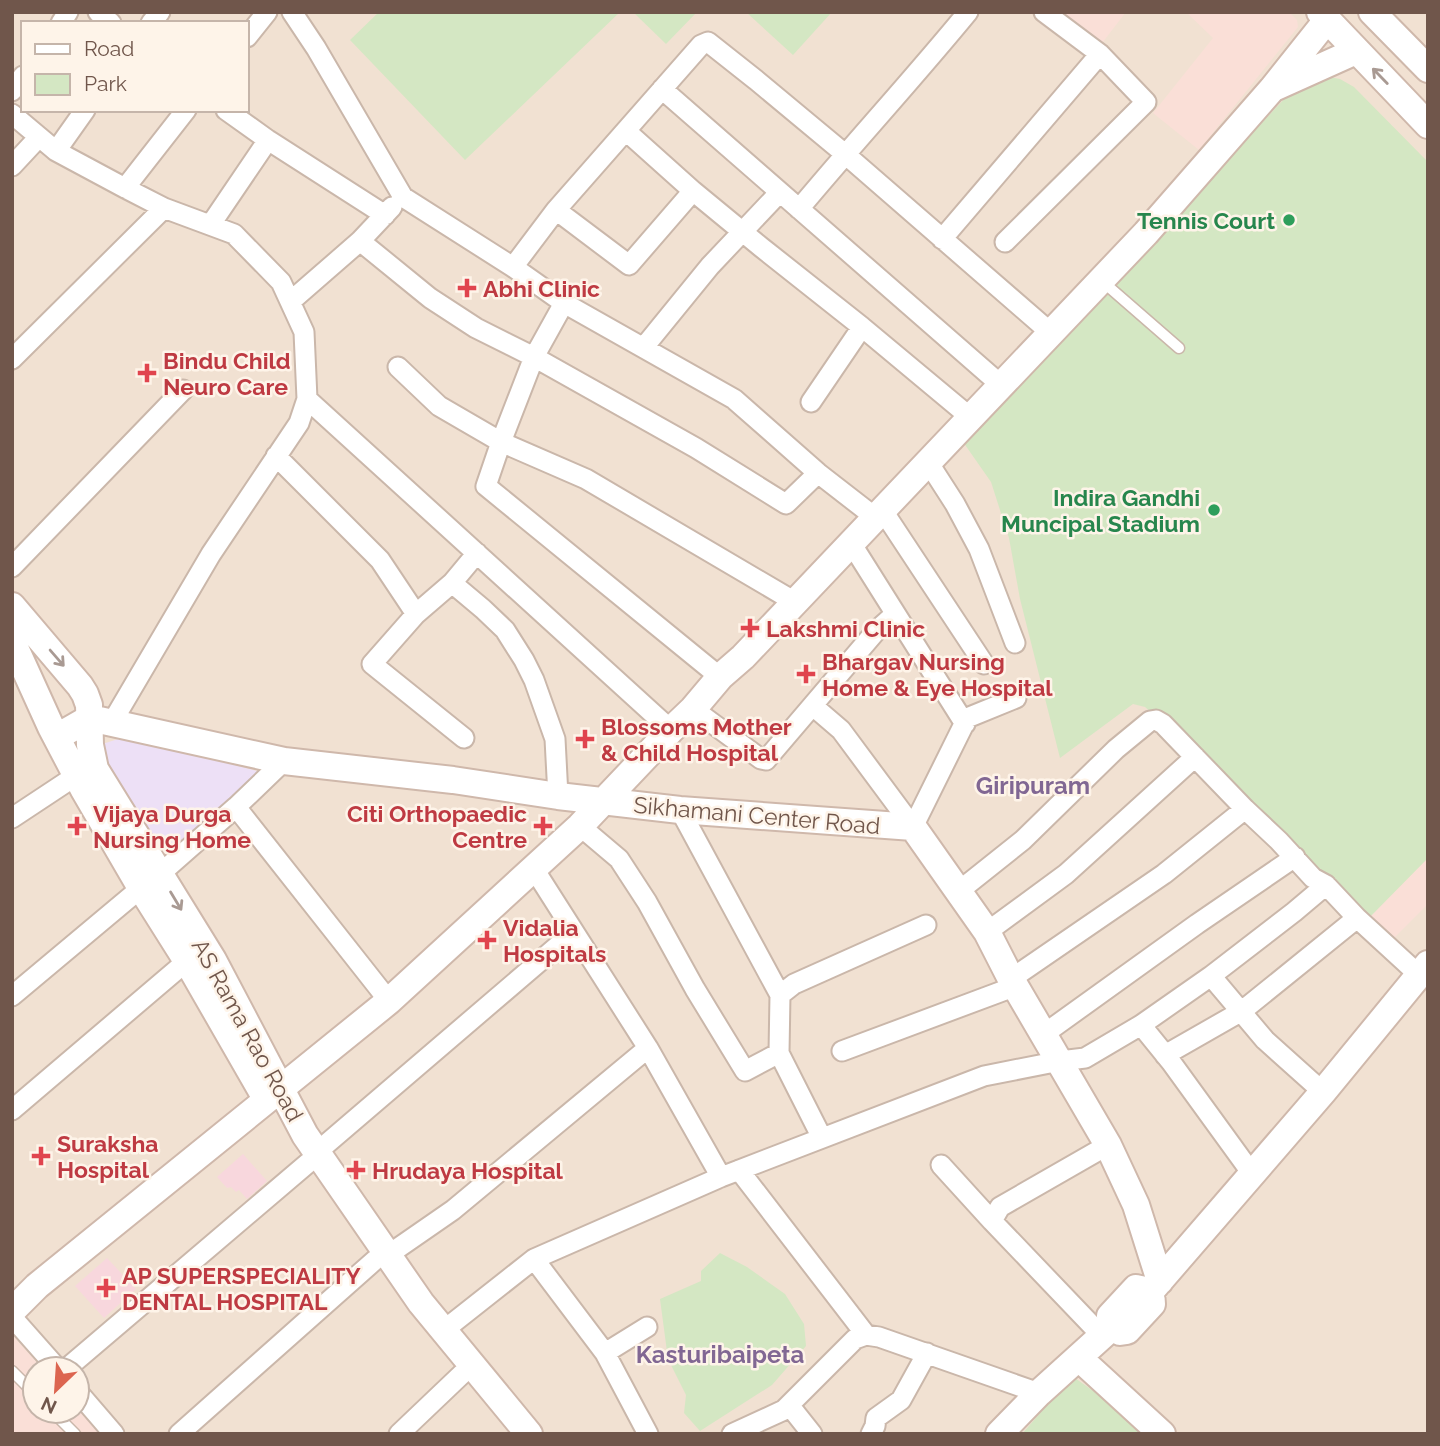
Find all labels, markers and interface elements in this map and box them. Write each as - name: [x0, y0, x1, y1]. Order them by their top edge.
- legend: [21, 21, 248, 112]
- text: Road: [84, 36, 134, 61]
- one-way arrow: [1372, 68, 1389, 85]
- text: Park: [84, 71, 127, 96]
- place label: Tennis Court: [1137, 207, 1275, 234]
- marker: Tennis Court: [1281, 212, 1297, 228]
- place label: Abhi Clinic: [483, 275, 600, 302]
- marker: Abhi Clinic: [457, 278, 477, 298]
- place label: Bindu Child Neuro Care: [163, 347, 291, 400]
- marker: Bindu Child Neuro Care: [137, 363, 157, 383]
- place label: Indira Gandhi Muncipal Stadium: [1001, 484, 1200, 537]
- marker: Indira Gandhi Muncipal Stadium: [1206, 502, 1222, 518]
- place label: Lakshmi Clinic: [766, 615, 925, 642]
- marker: Lakshmi Clinic: [740, 618, 760, 638]
- place label: Bhargav Nursing Home & Eye Hospital: [822, 648, 1053, 701]
- one-way arrow: [49, 649, 65, 667]
- marker: Bhargav Nursing Home & Eye Hospital: [796, 664, 816, 684]
- place label: Blossoms Mother & Child Hospital: [601, 713, 792, 766]
- marker: Blossoms Mother & Child Hospital: [575, 729, 595, 749]
- district label: Giripuram: [976, 771, 1090, 800]
- street label: Sikhamani Center Road: [633, 791, 881, 839]
- place label: Vijaya Durga Nursing Home: [93, 800, 251, 853]
- place label: Citi Orthopaedic Centre: [347, 800, 527, 853]
- marker: Vijaya Durga Nursing Home: [67, 816, 87, 836]
- marker: Citi Orthopaedic Centre: [533, 816, 553, 836]
- one-way arrow: [169, 890, 183, 910]
- place label: Vidalia Hospitals: [503, 914, 606, 967]
- marker: Vidalia Hospitals: [477, 930, 497, 950]
- street label: AS Rama Rao Road: [187, 934, 309, 1126]
- place label: Suraksha Hospital: [57, 1130, 159, 1183]
- marker: Suraksha Hospital: [31, 1146, 51, 1166]
- place label: Hrudaya Hospital: [372, 1157, 564, 1184]
- marker: Hrudaya Hospital: [346, 1160, 366, 1180]
- place label: AP SUPERSPECIALITY DENTAL HOSPITAL: [122, 1262, 362, 1315]
- marker: AP SUPERSPECIALITY DENTAL HOSPITAL: [96, 1278, 116, 1298]
- district label: Kasturibaipeta: [636, 1340, 805, 1369]
- north arrow: [21, 1355, 91, 1425]
- text: N: [38, 1392, 60, 1418]

